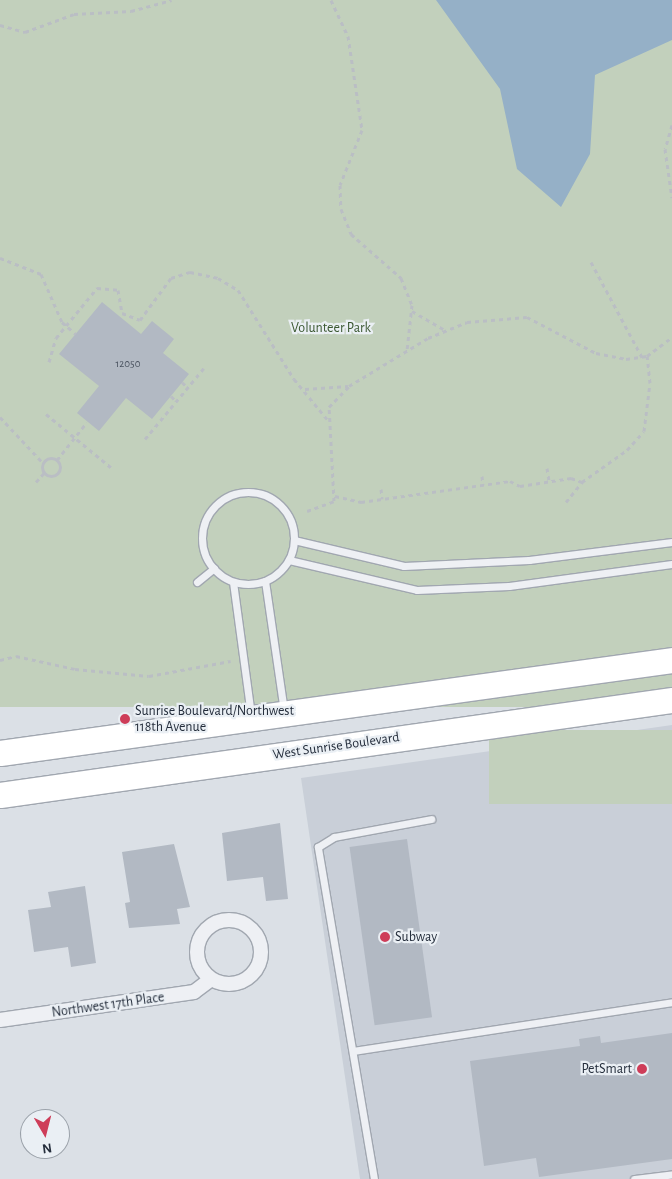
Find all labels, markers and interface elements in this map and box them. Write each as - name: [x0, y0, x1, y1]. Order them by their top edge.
- park label: Volunteer Park: [291, 320, 371, 336]
- house number: 12050: [115, 357, 141, 371]
- place label: Sunrise Boulevard/Northwest 118th Avenue: [135, 703, 294, 736]
- marker: Sunrise Boulevard/Northwest 118th Avenue: [119, 713, 131, 725]
- street label: West Sunrise Boulevard: [271, 729, 401, 763]
- place label: Subway: [395, 929, 437, 945]
- marker: Subway: [379, 931, 391, 943]
- street label: Northwest 17th Place: [51, 989, 165, 1021]
- place label: PetSmart: [581, 1061, 632, 1077]
- marker: PetSmart: [636, 1063, 648, 1075]
- north arrow: [20, 1109, 70, 1159]
- text: N: [41, 1140, 53, 1155]

